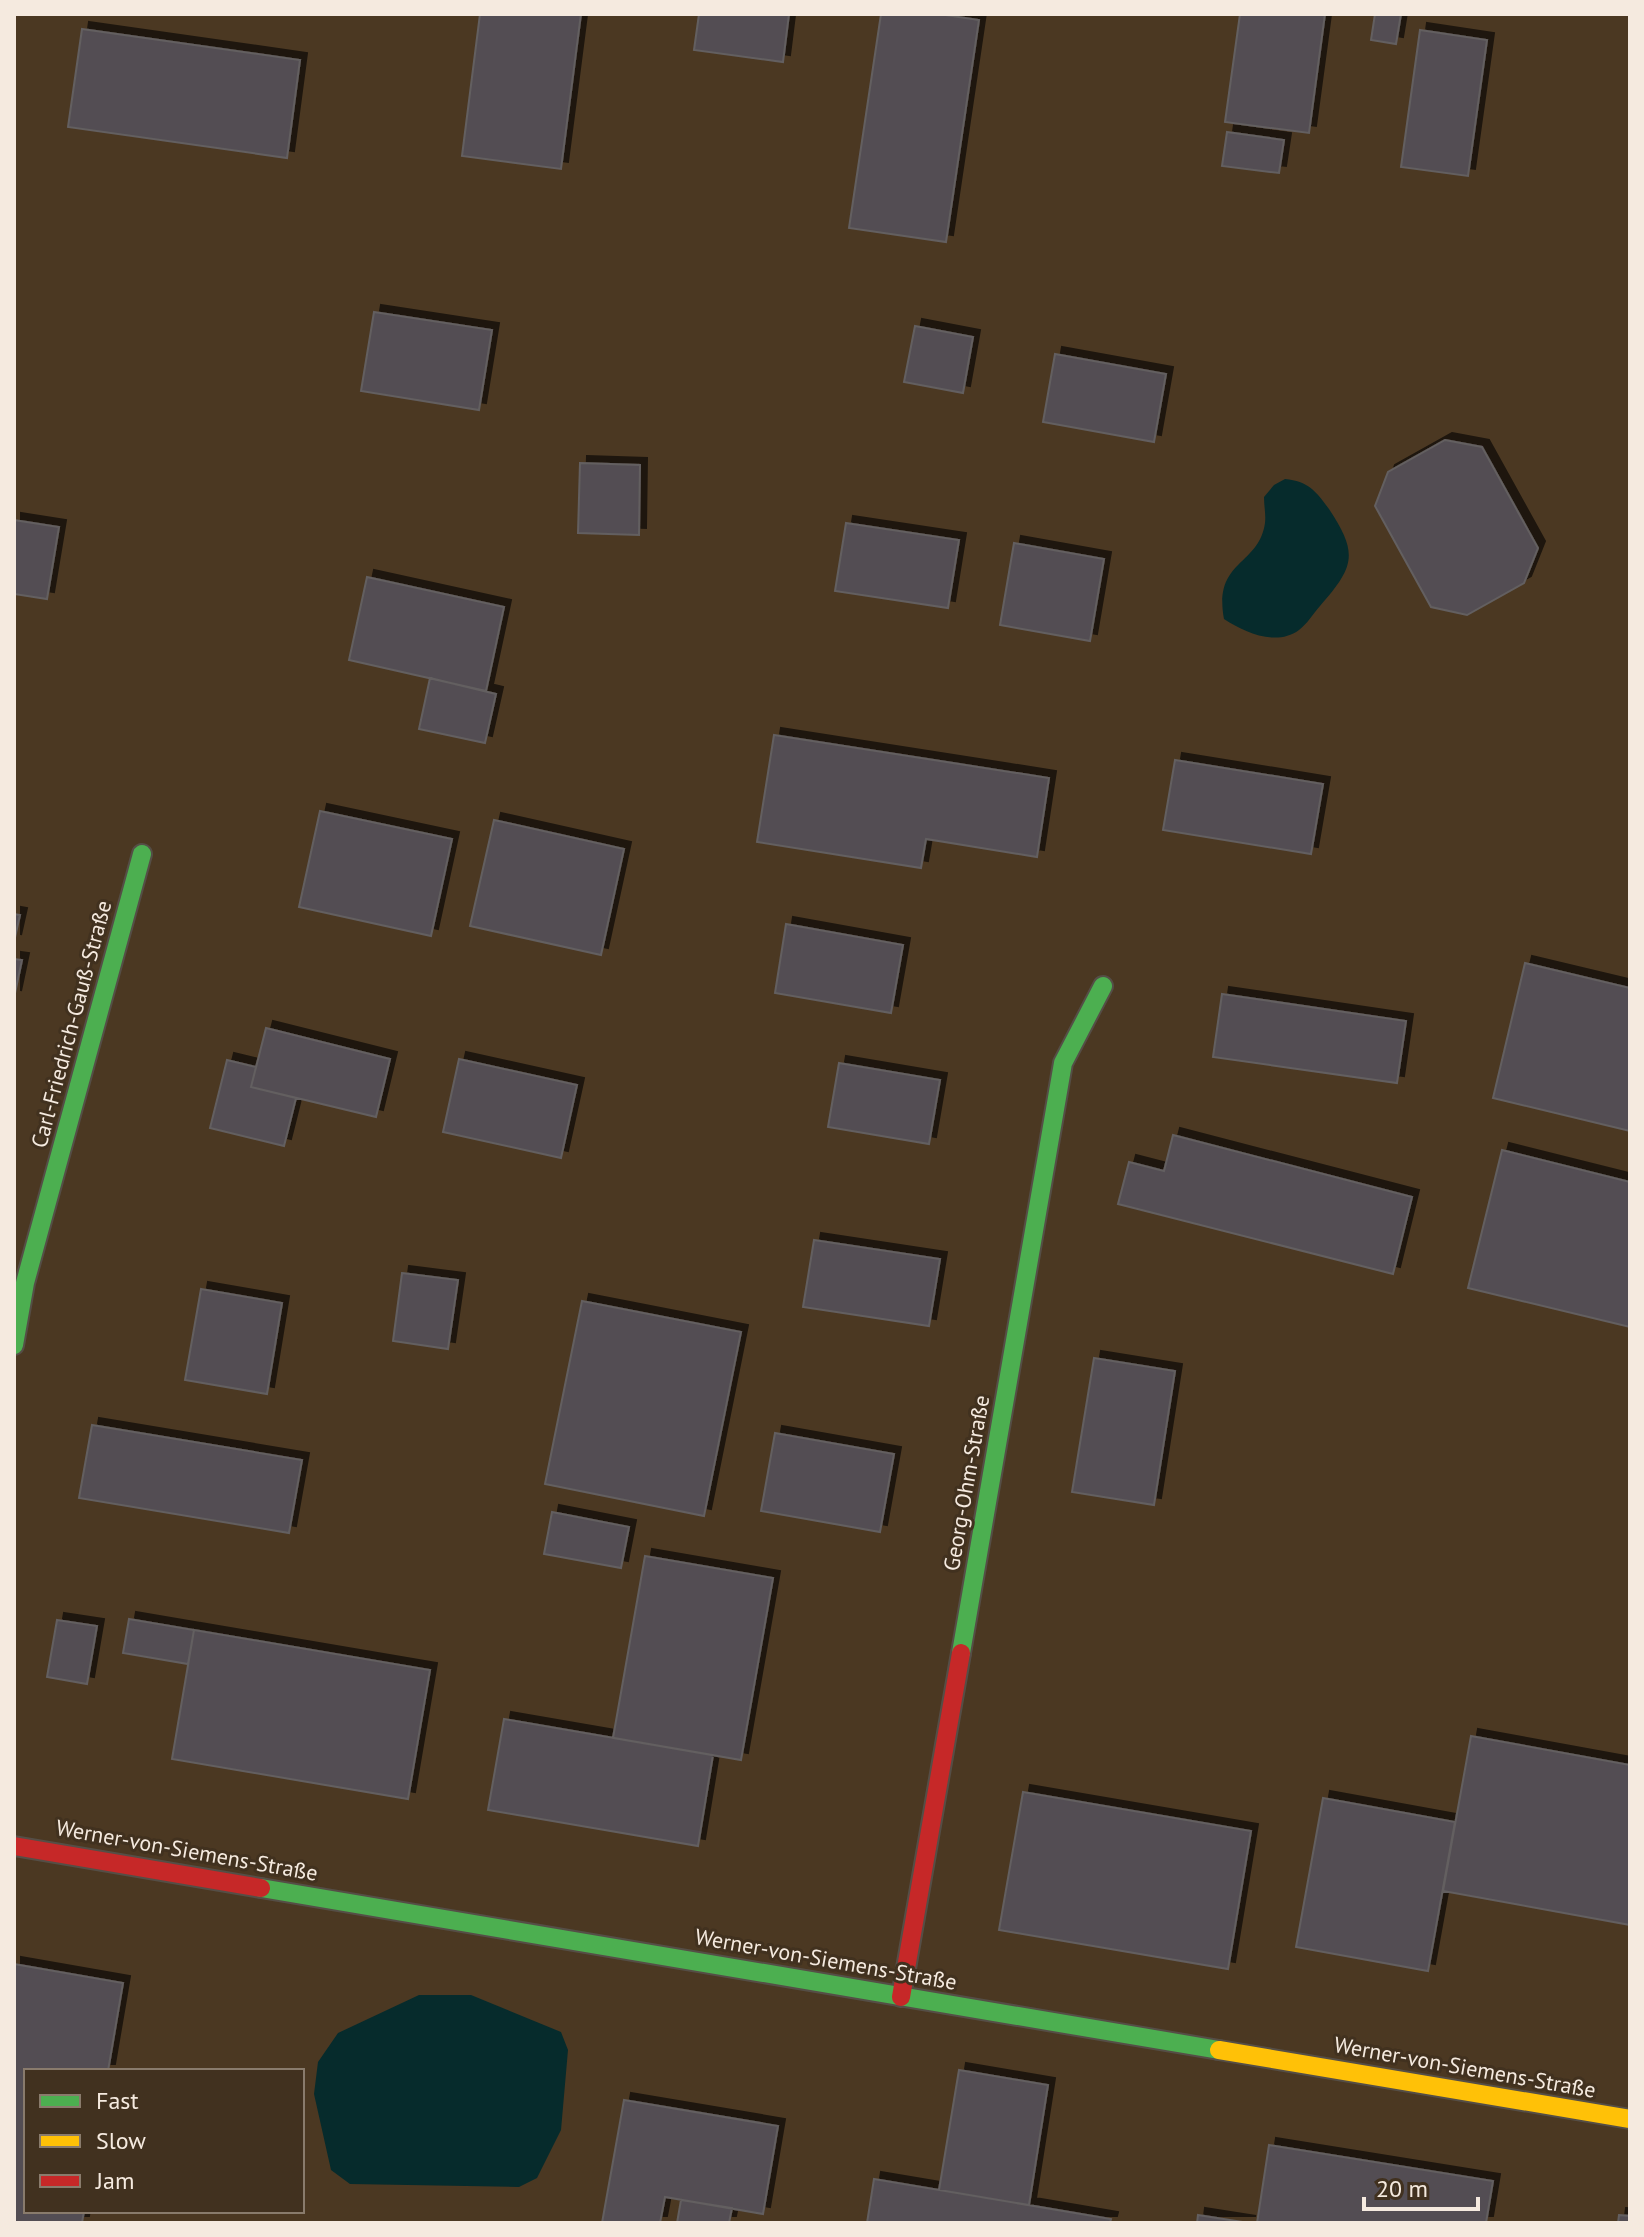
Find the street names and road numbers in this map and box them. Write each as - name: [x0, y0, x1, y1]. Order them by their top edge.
- street label: Carl-Friedrich-Gauß-Straße: [24, 897, 118, 1151]
- street label: Georg-Ohm-Straße: [937, 1393, 995, 1573]
- street label: Werner-von-Siemens-Straße: [54, 1813, 320, 1887]
- street label: Werner-von-Siemens-Straße: [693, 1922, 959, 1996]
- street label: Werner-von-Siemens-Straße: [1332, 2030, 1598, 2104]

